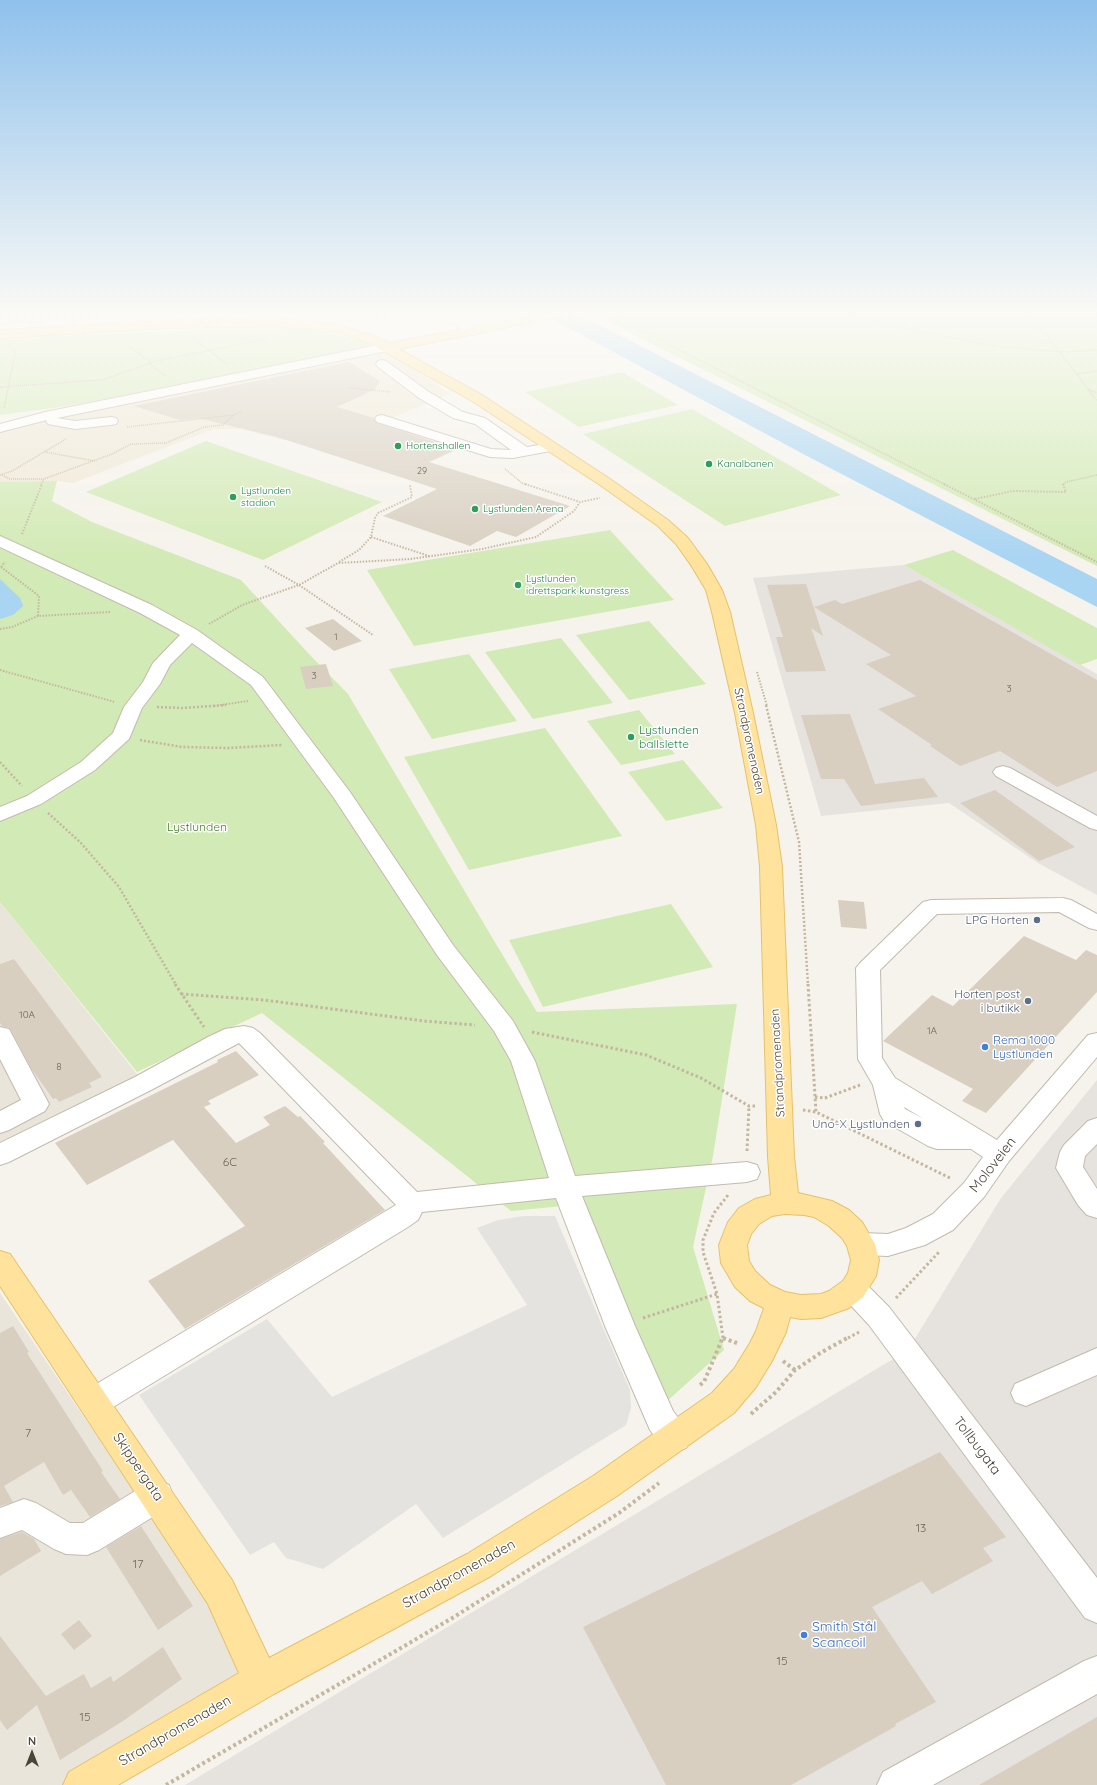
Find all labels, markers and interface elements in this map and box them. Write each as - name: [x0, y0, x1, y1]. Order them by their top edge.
- place label: Hortenshallen: [406, 440, 470, 452]
- marker: Hortenshallen: [393, 441, 403, 451]
- place label: Kanalbanen: [717, 458, 773, 470]
- marker: Kanalbanen: [704, 459, 714, 469]
- house number: 29: [417, 466, 427, 476]
- place label: Lystlunden stadion: [241, 485, 291, 508]
- marker: Lystlunden stadion: [228, 492, 238, 502]
- place label: Lystlunden Arena: [483, 503, 563, 515]
- marker: Lystlunden Arena: [470, 504, 480, 514]
- place label: Lystlunden idrettspark kunstgress: [526, 573, 629, 596]
- marker: Lystlunden idrettspark kunstgress: [513, 580, 523, 590]
- house number: 1: [334, 632, 338, 642]
- house number: 3: [311, 670, 317, 682]
- house number: 3: [1006, 683, 1012, 695]
- street label: Strandpromenaden: [731, 686, 767, 796]
- place label: Lystlunden ballslette: [639, 723, 699, 751]
- marker: Lystlunden ballslette: [626, 732, 636, 742]
- park label: Lystlunden: [167, 820, 227, 834]
- place label: LPG Horten: [966, 913, 1029, 927]
- marker: LPG Horten: [1032, 915, 1042, 925]
- place label: Horten post i butikk: [954, 987, 1020, 1015]
- marker: Horten post i butikk: [1023, 996, 1033, 1006]
- street label: Strandpromenaden: [768, 1008, 788, 1118]
- house number: 10A: [19, 1009, 35, 1021]
- house number: 1A: [927, 1025, 937, 1037]
- place label: Rema 1000 Lystlunden: [993, 1033, 1055, 1061]
- marker: Rema 1000 Lystlunden: [980, 1042, 990, 1052]
- house number: 8: [56, 1061, 62, 1073]
- place label: Uno-X Lystlunden: [812, 1117, 910, 1131]
- marker: Uno-X Lystlunden: [913, 1119, 923, 1129]
- street label: Moloveien: [966, 1134, 1020, 1196]
- house number: 6C: [223, 1155, 237, 1169]
- street label: Tollbugata: [950, 1414, 1004, 1478]
- house number: 7: [25, 1426, 31, 1440]
- street label: Skippergata: [109, 1430, 167, 1504]
- house number: 13: [916, 1521, 926, 1535]
- street label: Strandpromenaden: [400, 1536, 518, 1612]
- house number: 17: [133, 1557, 143, 1571]
- place label: Smith Stål Scancoil: [812, 1619, 876, 1652]
- marker: Smith Stål Scancoil: [799, 1630, 809, 1640]
- house number: 15: [777, 1654, 787, 1668]
- street label: Strandpromenaden: [116, 1692, 234, 1770]
- house number: 15: [80, 1710, 90, 1724]
- north arrow: [12, 1733, 52, 1773]
- text: N: [28, 1734, 36, 1748]

